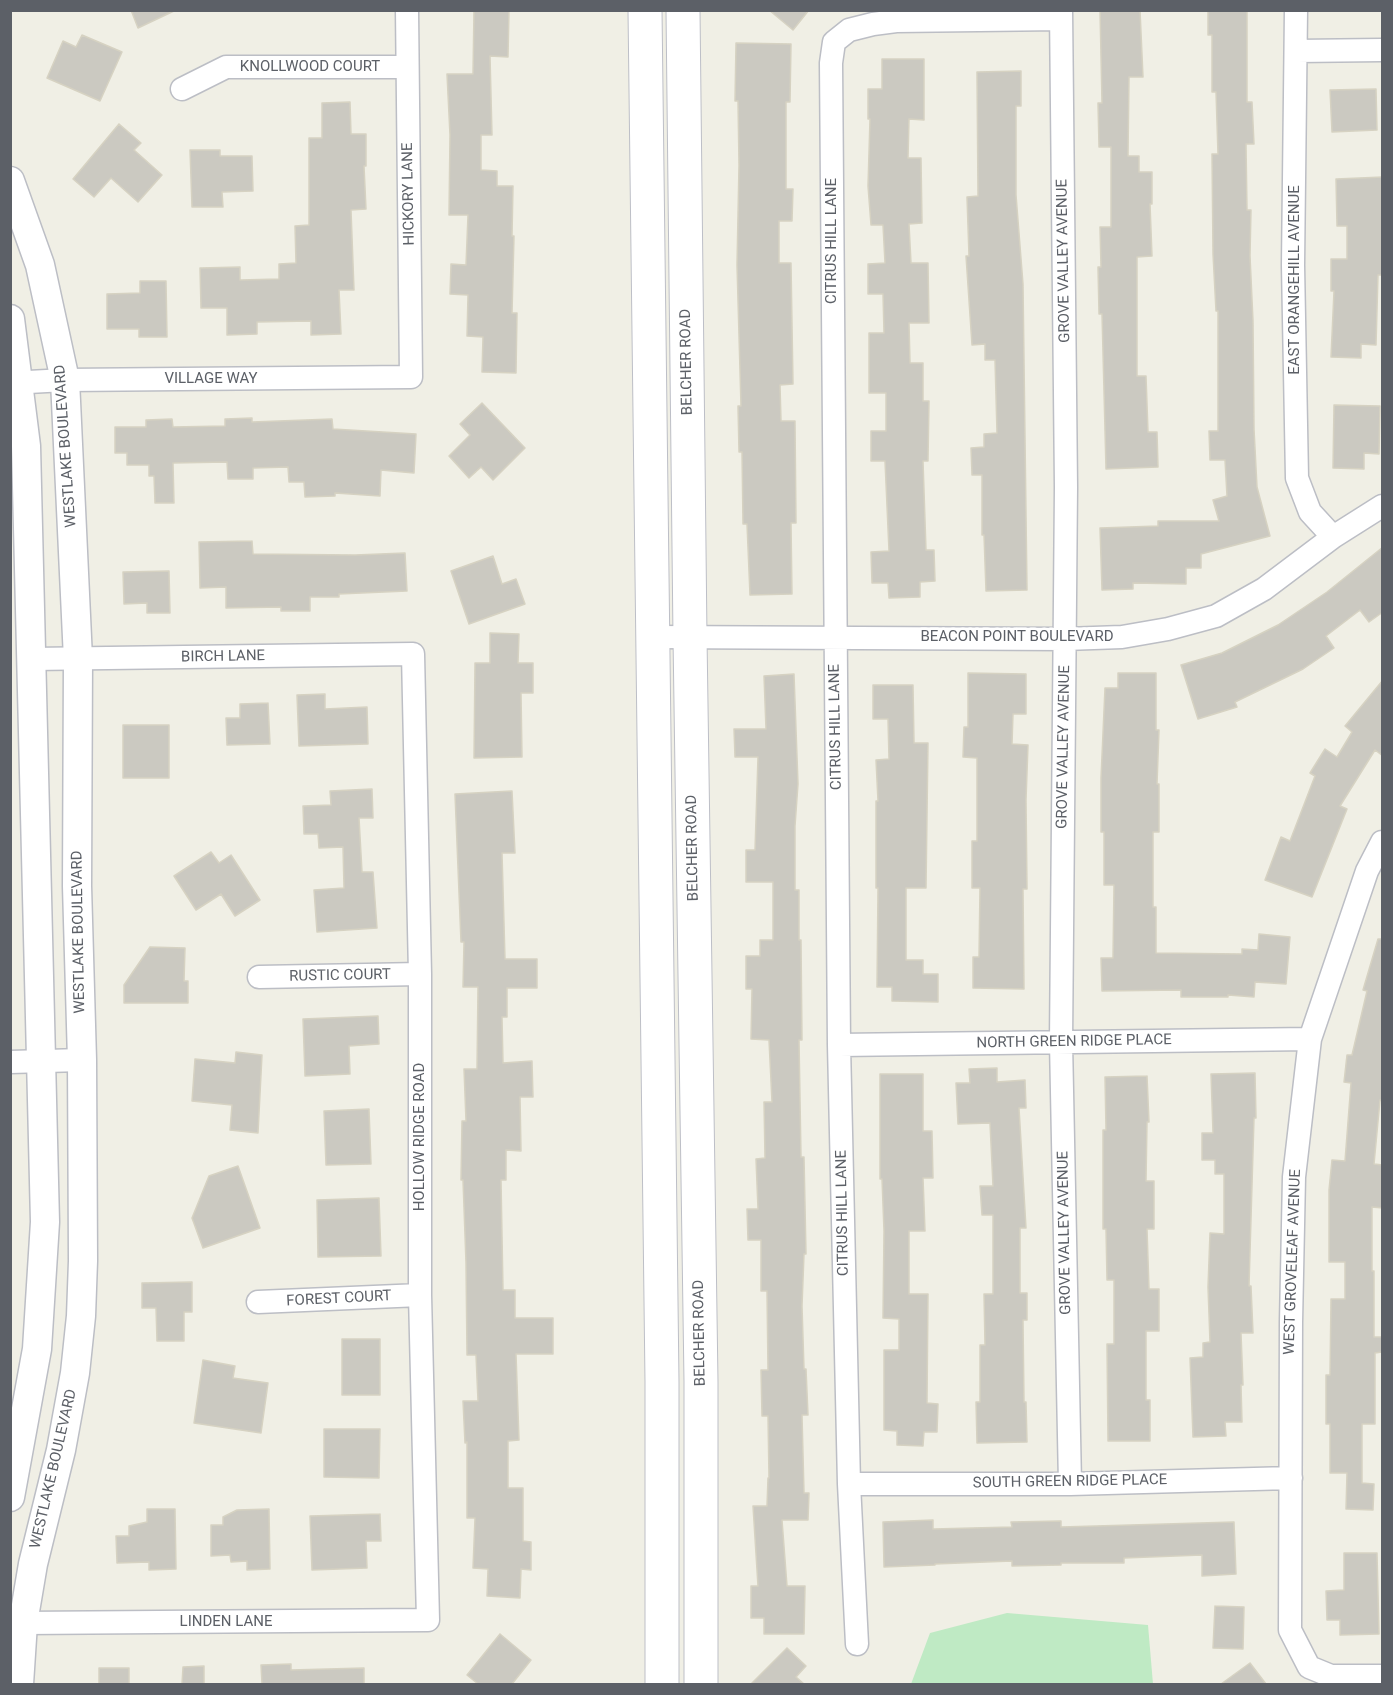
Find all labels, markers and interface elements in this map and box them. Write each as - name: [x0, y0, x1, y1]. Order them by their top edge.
- street label: KNOLLWOOD COURT: [240, 58, 380, 76]
- street label: HICKORY LANE: [399, 142, 419, 246]
- street label: CITRUS HILL LANE: [823, 178, 841, 304]
- street label: GROVE VALLEY AVENUE: [1054, 179, 1074, 343]
- street label: EAST ORANGEHILL AVENUE: [1286, 185, 1304, 375]
- street label: BELCHER ROAD: [677, 309, 697, 415]
- street label: WESTLAKE BOULEVARD: [51, 364, 81, 528]
- street label: VILLAGE WAY: [164, 370, 258, 388]
- street label: BEACON POINT BOULEVARD: [921, 628, 1113, 646]
- street label: BIRCH LANE: [181, 647, 265, 667]
- street label: CITRUS HILL LANE: [826, 664, 846, 790]
- street label: GROVE VALLEY AVENUE: [1054, 665, 1074, 829]
- street label: BELCHER ROAD: [683, 795, 703, 901]
- street label: WESTLAKE BOULEVARD: [69, 850, 89, 1014]
- street label: RUSTIC COURT: [289, 966, 391, 986]
- street label: NORTH GREEN RIDGE PLACE: [976, 1031, 1172, 1053]
- street label: HOLLOW RIDGE ROAD: [411, 1063, 429, 1211]
- street label: CITRUS HILL LANE: [833, 1150, 853, 1276]
- street label: GROVE VALLEY AVENUE: [1055, 1151, 1075, 1315]
- street label: WEST GROVELEAF AVENUE: [1281, 1169, 1305, 1355]
- street label: BELCHER ROAD: [690, 1280, 710, 1386]
- street label: FOREST COURT: [286, 1287, 392, 1311]
- street label: WESTLAKE BOULEVARD: [27, 1387, 81, 1551]
- street label: SOUTH GREEN RIDGE PLACE: [973, 1471, 1167, 1493]
- street label: LINDEN LANE: [180, 1613, 272, 1631]

